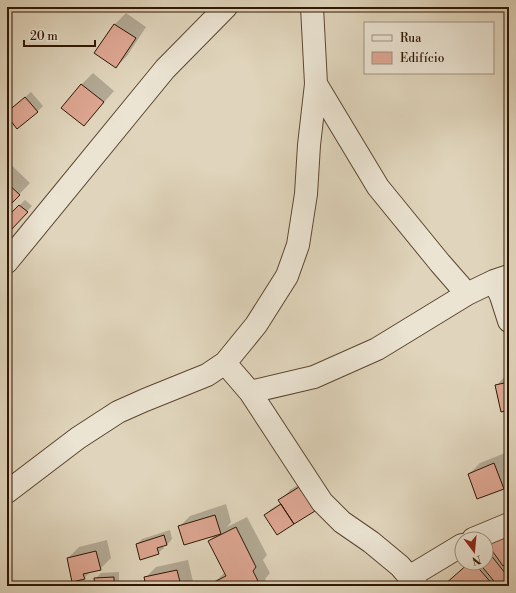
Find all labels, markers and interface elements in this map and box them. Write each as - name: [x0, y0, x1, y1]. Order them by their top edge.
- scale bar: [24, 22, 95, 48]
- legend: [364, 22, 494, 74]
- text: 20 m: [30, 29, 58, 44]
- text: Rua: [400, 31, 422, 46]
- text: Edifício: [400, 51, 445, 66]
- north arrow: [454, 531, 494, 571]
- text: N: [470, 552, 483, 568]

